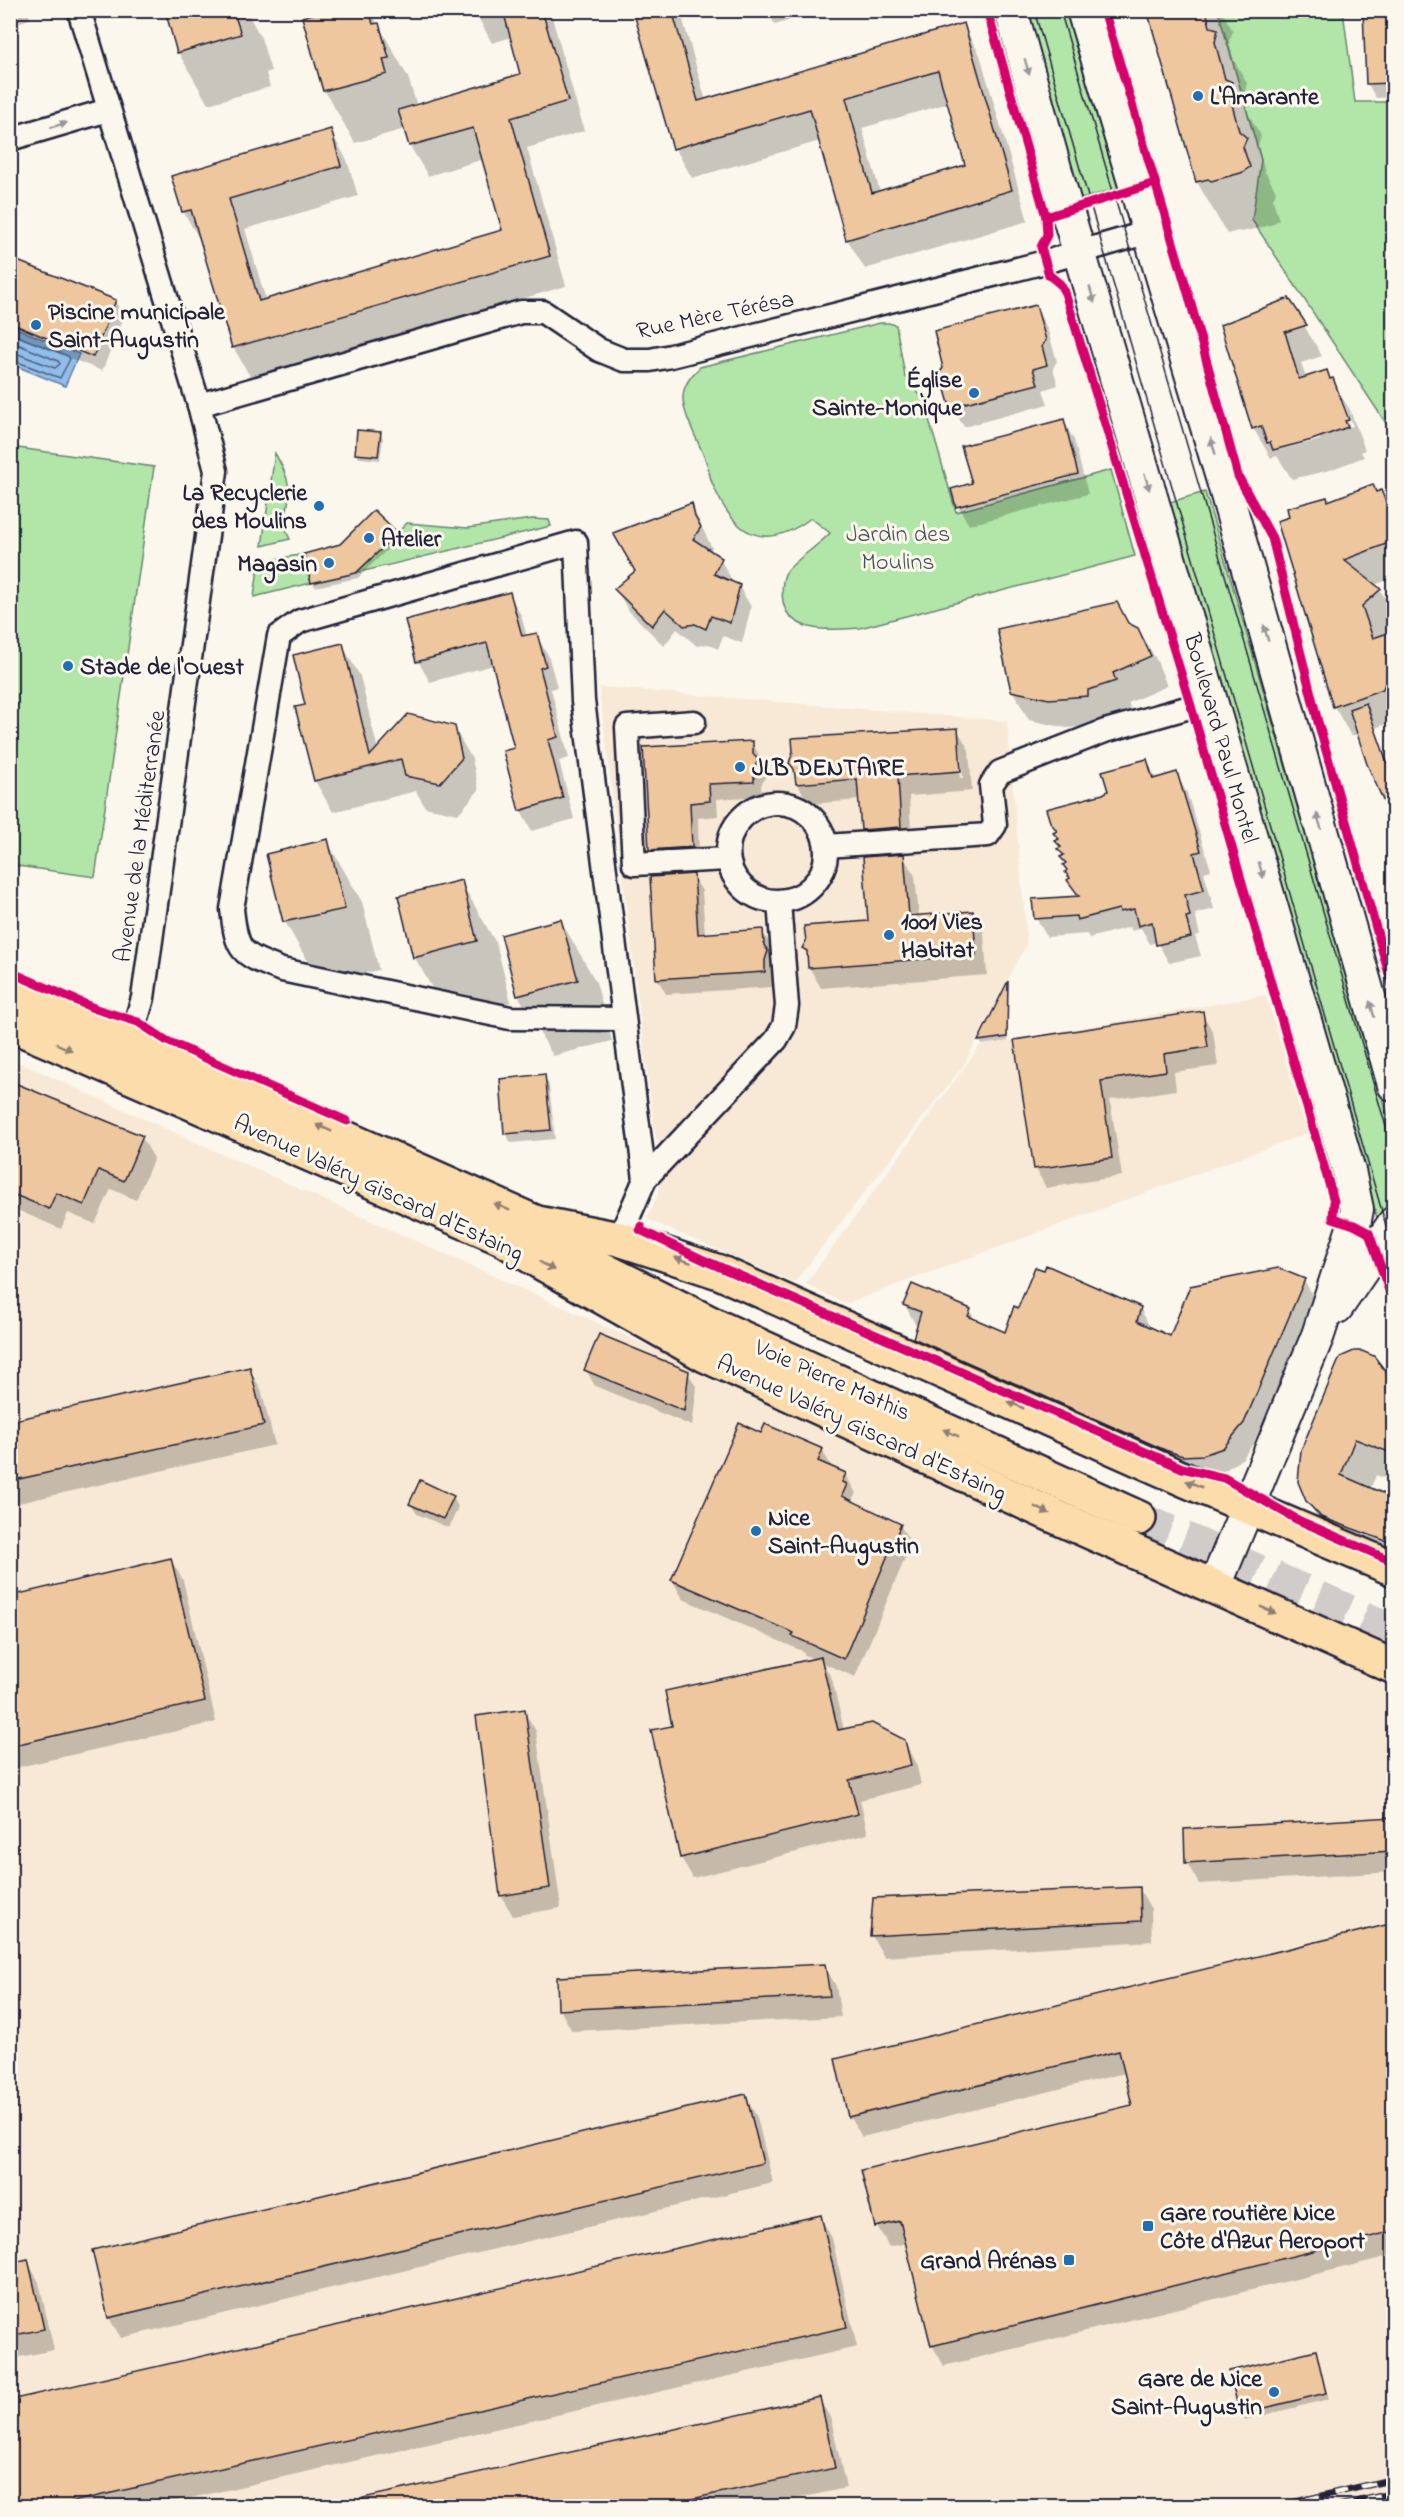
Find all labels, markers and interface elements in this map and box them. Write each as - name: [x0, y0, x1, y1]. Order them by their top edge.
- one-way arrow: [1022, 58, 1032, 76]
- place label: L'Amarante: [1210, 81, 1320, 116]
- marker: L'Amarante: [1191, 89, 1205, 103]
- one-way arrow: [50, 119, 68, 129]
- street label: Rue Mère Térésa: [634, 283, 797, 350]
- one-way arrow: [1088, 286, 1097, 304]
- place label: Piscine municipale Saint-Augustin: [48, 296, 226, 360]
- marker: Piscine municipale Saint-Augustin: [29, 318, 43, 332]
- place label: Église Sainte-Monique: [812, 364, 963, 427]
- marker: Église Sainte-Monique: [967, 386, 981, 400]
- one-way arrow: [1208, 437, 1217, 455]
- one-way arrow: [1143, 473, 1152, 491]
- place label: La Recyclerie des Moulins: [182, 477, 308, 540]
- marker: La Recyclerie des Moulins: [312, 499, 326, 513]
- park label: Jardin des Moulins: [846, 518, 950, 581]
- place label: Atelier: [381, 523, 442, 558]
- marker: Atelier: [362, 531, 376, 545]
- place label: Magasin: [237, 548, 317, 584]
- marker: Magasin: [322, 556, 336, 570]
- one-way arrow: [1261, 624, 1270, 642]
- street label: Boulevard Paul Montel: [1173, 629, 1266, 848]
- place label: Stade de l'Ouest: [80, 651, 245, 686]
- marker: Stade de l'Ouest: [61, 659, 75, 673]
- street label: Avenue de la Méditerranée: [106, 708, 177, 965]
- place label: JLB DENTAIRE: [752, 752, 905, 787]
- marker: JLB DENTAIRE: [733, 760, 747, 774]
- one-way arrow: [1313, 812, 1323, 830]
- one-way arrow: [1257, 861, 1266, 879]
- place label: 1001 Vies Habitat: [901, 906, 983, 969]
- marker: 1001 Vies Habitat: [882, 928, 896, 942]
- one-way arrow: [1366, 1000, 1376, 1018]
- one-way arrow: [56, 1042, 74, 1052]
- street label: Avenue Valéry Giscard d'Estaing: [227, 1107, 529, 1273]
- one-way arrow: [316, 1123, 333, 1132]
- one-way arrow: [493, 1202, 511, 1212]
- one-way arrow: [674, 1255, 692, 1264]
- one-way arrow: [539, 1261, 556, 1271]
- street label: Voie Pierre Mathis: [747, 1331, 916, 1431]
- street label: Avenue Valéry Giscard d'Estaing: [710, 1347, 1012, 1513]
- one-way arrow: [1008, 1400, 1025, 1409]
- one-way arrow: [942, 1428, 960, 1438]
- one-way arrow: [1185, 1479, 1203, 1489]
- place label: Nice Saint-Augustin: [768, 1502, 919, 1566]
- one-way arrow: [1034, 1505, 1052, 1515]
- marker: Nice Saint-Augustin: [749, 1524, 763, 1538]
- one-way arrow: [1259, 1606, 1277, 1615]
- place label: Gare routière Nice Côte d'Azur Aeroport: [1160, 2197, 1366, 2260]
- marker: Gare routière Nice Côte d'Azur Aeroport: [1141, 2219, 1155, 2233]
- place label: Grand Arénas: [920, 2245, 1057, 2280]
- marker: Grand Arénas: [1062, 2253, 1076, 2267]
- place label: Gare de Nice Saint-Augustin: [1111, 2363, 1263, 2427]
- marker: Gare de Nice Saint-Augustin: [1267, 2385, 1281, 2399]

